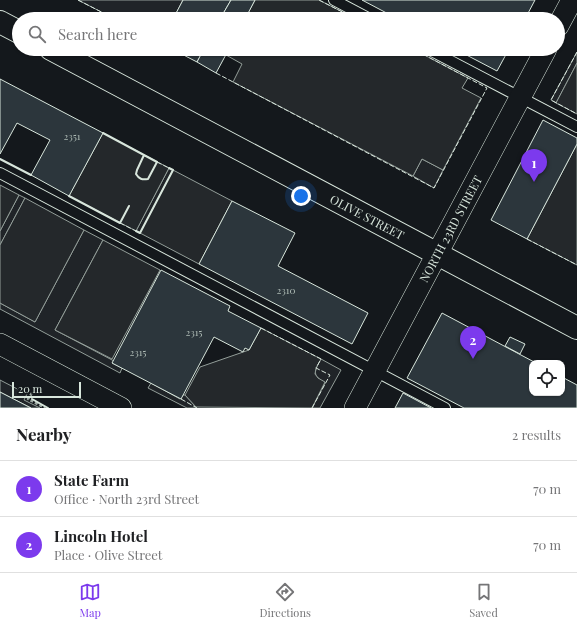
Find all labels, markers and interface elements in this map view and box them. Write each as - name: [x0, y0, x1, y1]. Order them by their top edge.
- search box: [12, 12, 565, 56]
- icon: search: [26, 23, 48, 45]
- text: Search here: [58, 24, 137, 44]
- house number: 2351: [63, 129, 81, 143]
- pin: 1: [521, 149, 547, 182]
- street label: NORTH 23RD STREET: [415, 172, 486, 285]
- your location: [291, 186, 311, 206]
- street label: OLIVE STREET: [327, 191, 408, 243]
- house number: 2310: [277, 283, 296, 297]
- house number: 2315: [185, 325, 203, 339]
- pin: 2: [460, 326, 486, 359]
- house number: 2315: [129, 345, 147, 359]
- map controls: [529, 360, 565, 396]
- button: locate: [529, 360, 565, 396]
- scale bar: [12, 380, 81, 399]
- text: 20 m: [18, 381, 42, 396]
- text: Nearby: [16, 423, 71, 445]
- text: 2 results: [512, 426, 561, 443]
- text: State Farm: [54, 470, 129, 490]
- text: 1: [27, 480, 31, 497]
- text: 70 m: [533, 480, 561, 497]
- text: Office · North 23rd Street: [54, 490, 199, 507]
- text: Lincoln Hotel: [54, 526, 148, 546]
- text: 2: [26, 536, 32, 553]
- text: 70 m: [533, 536, 561, 553]
- text: Place · Olive Street: [54, 546, 162, 563]
- tab: Map: [79, 581, 101, 620]
- tab: Directions: [259, 581, 311, 620]
- tab: Saved: [469, 581, 498, 620]

